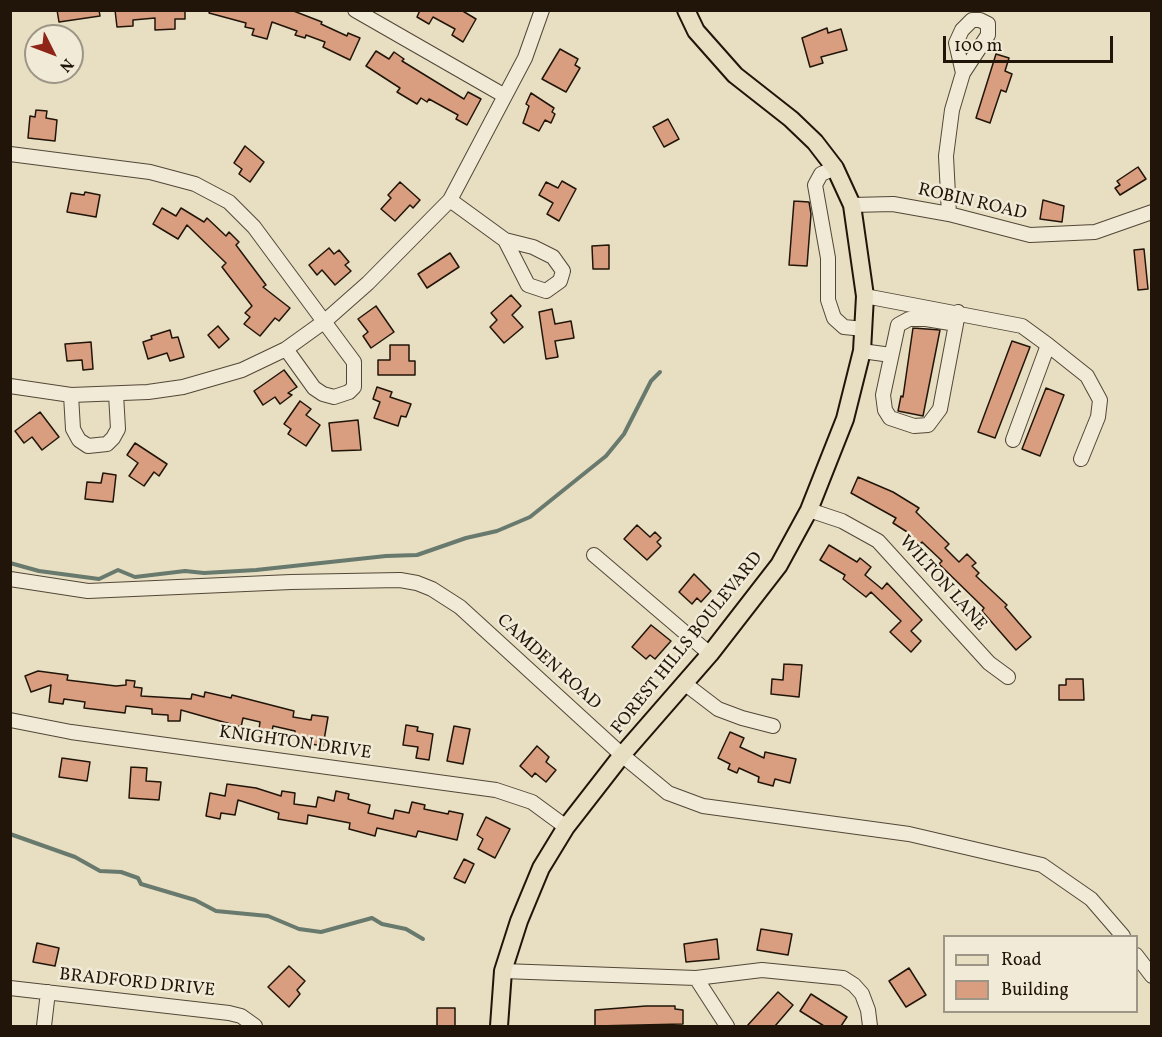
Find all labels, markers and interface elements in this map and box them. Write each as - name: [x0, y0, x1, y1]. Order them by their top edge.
- north arrow: [24, 24, 84, 84]
- scale bar: [946, 24, 1116, 62]
- text: 100 m: [954, 34, 1003, 59]
- text: N: [54, 53, 78, 76]
- street label: ROBIN ROAD: [916, 180, 1028, 226]
- street label: WILTON LANE: [893, 532, 991, 636]
- street label: FOREST HILLS BOULEVARD: [608, 548, 768, 740]
- street label: CAMDEN ROAD: [491, 611, 605, 715]
- street label: KNIGHTON DRIVE: [217, 723, 373, 765]
- legend: [943, 935, 1138, 1013]
- text: Road: [1001, 948, 1042, 973]
- street label: BRADFORD DRIVE: [58, 965, 216, 1003]
- text: Building: [1001, 978, 1069, 1003]

